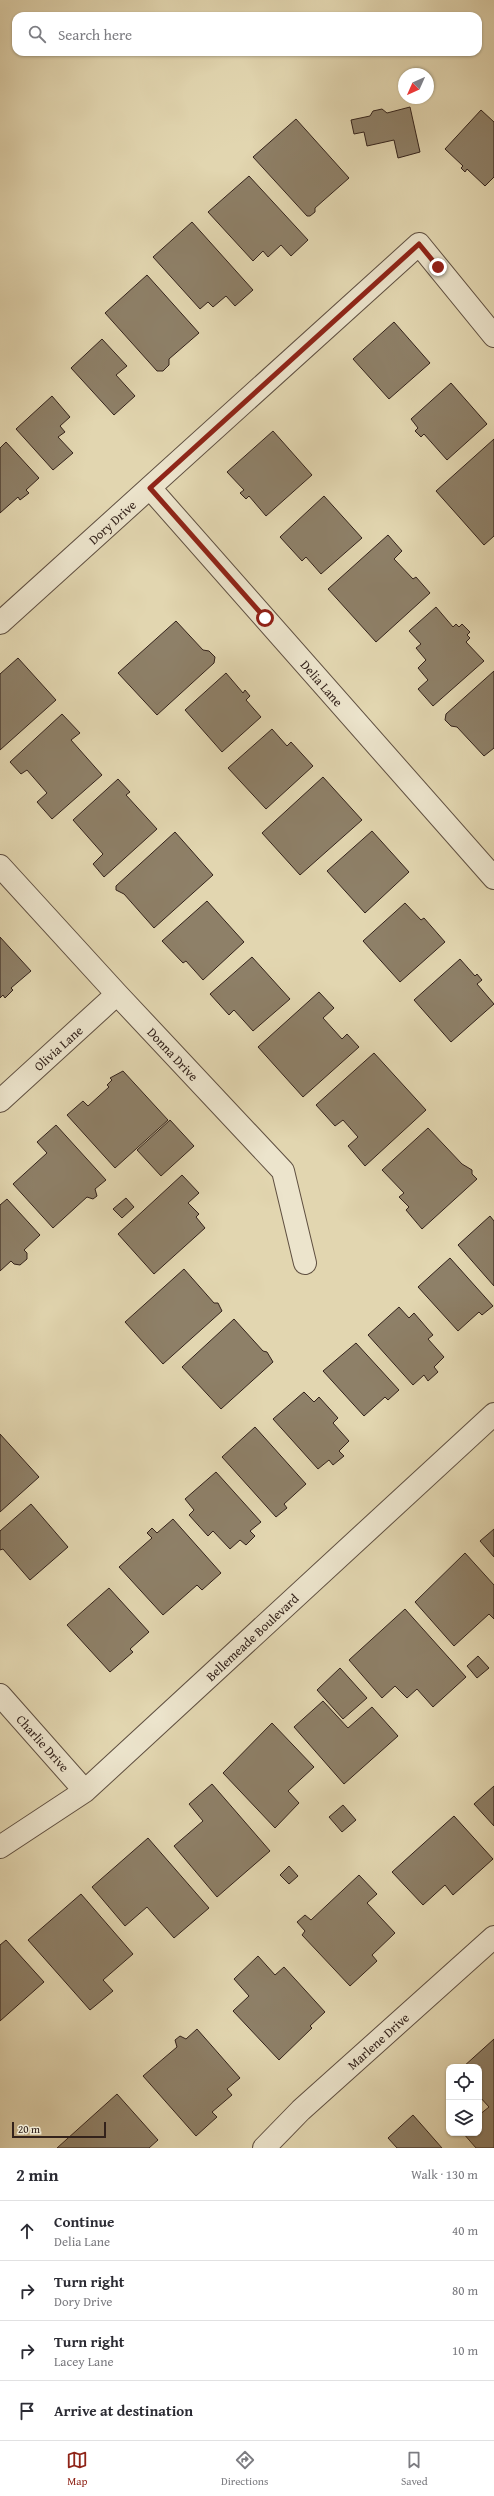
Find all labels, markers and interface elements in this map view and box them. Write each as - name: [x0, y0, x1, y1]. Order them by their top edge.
- search box: [12, 12, 482, 56]
- icon: search: [26, 23, 48, 45]
- text: Search here: [58, 24, 132, 45]
- north arrow: [398, 68, 434, 104]
- route end: [429, 258, 447, 276]
- street label: Dory Drive: [84, 496, 140, 549]
- route start: [256, 609, 274, 627]
- street label: Delia Lane: [296, 656, 347, 711]
- street label: Olivia Lane: [30, 1021, 87, 1076]
- street label: Donna Drive: [143, 1023, 203, 1085]
- street label: Bellemeade Boulevard: [202, 1589, 303, 1686]
- street label: Charlie Drive: [12, 1710, 74, 1776]
- street label: Marlene Drive: [343, 2008, 413, 2074]
- map controls: [446, 2064, 482, 2136]
- button: locate: [446, 2064, 482, 2100]
- button: layers: [446, 2100, 482, 2136]
- scale bar: [12, 2120, 106, 2139]
- text: 20 m: [18, 2121, 40, 2137]
- text: 2 min: [16, 2162, 58, 2187]
- text: Walk · 130 m: [411, 2165, 478, 2184]
- text: Continue: [54, 2211, 115, 2232]
- icon: ahead: [16, 2220, 38, 2242]
- text: 40 m: [452, 2221, 478, 2240]
- text: Delia Lane: [54, 2232, 110, 2251]
- text: Turn right: [54, 2271, 125, 2292]
- icon: right: [16, 2280, 38, 2302]
- text: 80 m: [452, 2281, 478, 2300]
- text: Dory Drive: [54, 2292, 112, 2311]
- text: Turn right: [54, 2331, 125, 2352]
- icon: right: [16, 2340, 38, 2362]
- text: 10 m: [452, 2341, 478, 2360]
- text: Lacey Lane: [54, 2352, 114, 2371]
- icon: arrive: [16, 2400, 38, 2422]
- text: Arrive at destination: [54, 2400, 193, 2421]
- tab: Map: [66, 2449, 88, 2489]
- tab: Directions: [221, 2449, 268, 2489]
- tab: Saved: [401, 2449, 428, 2489]

